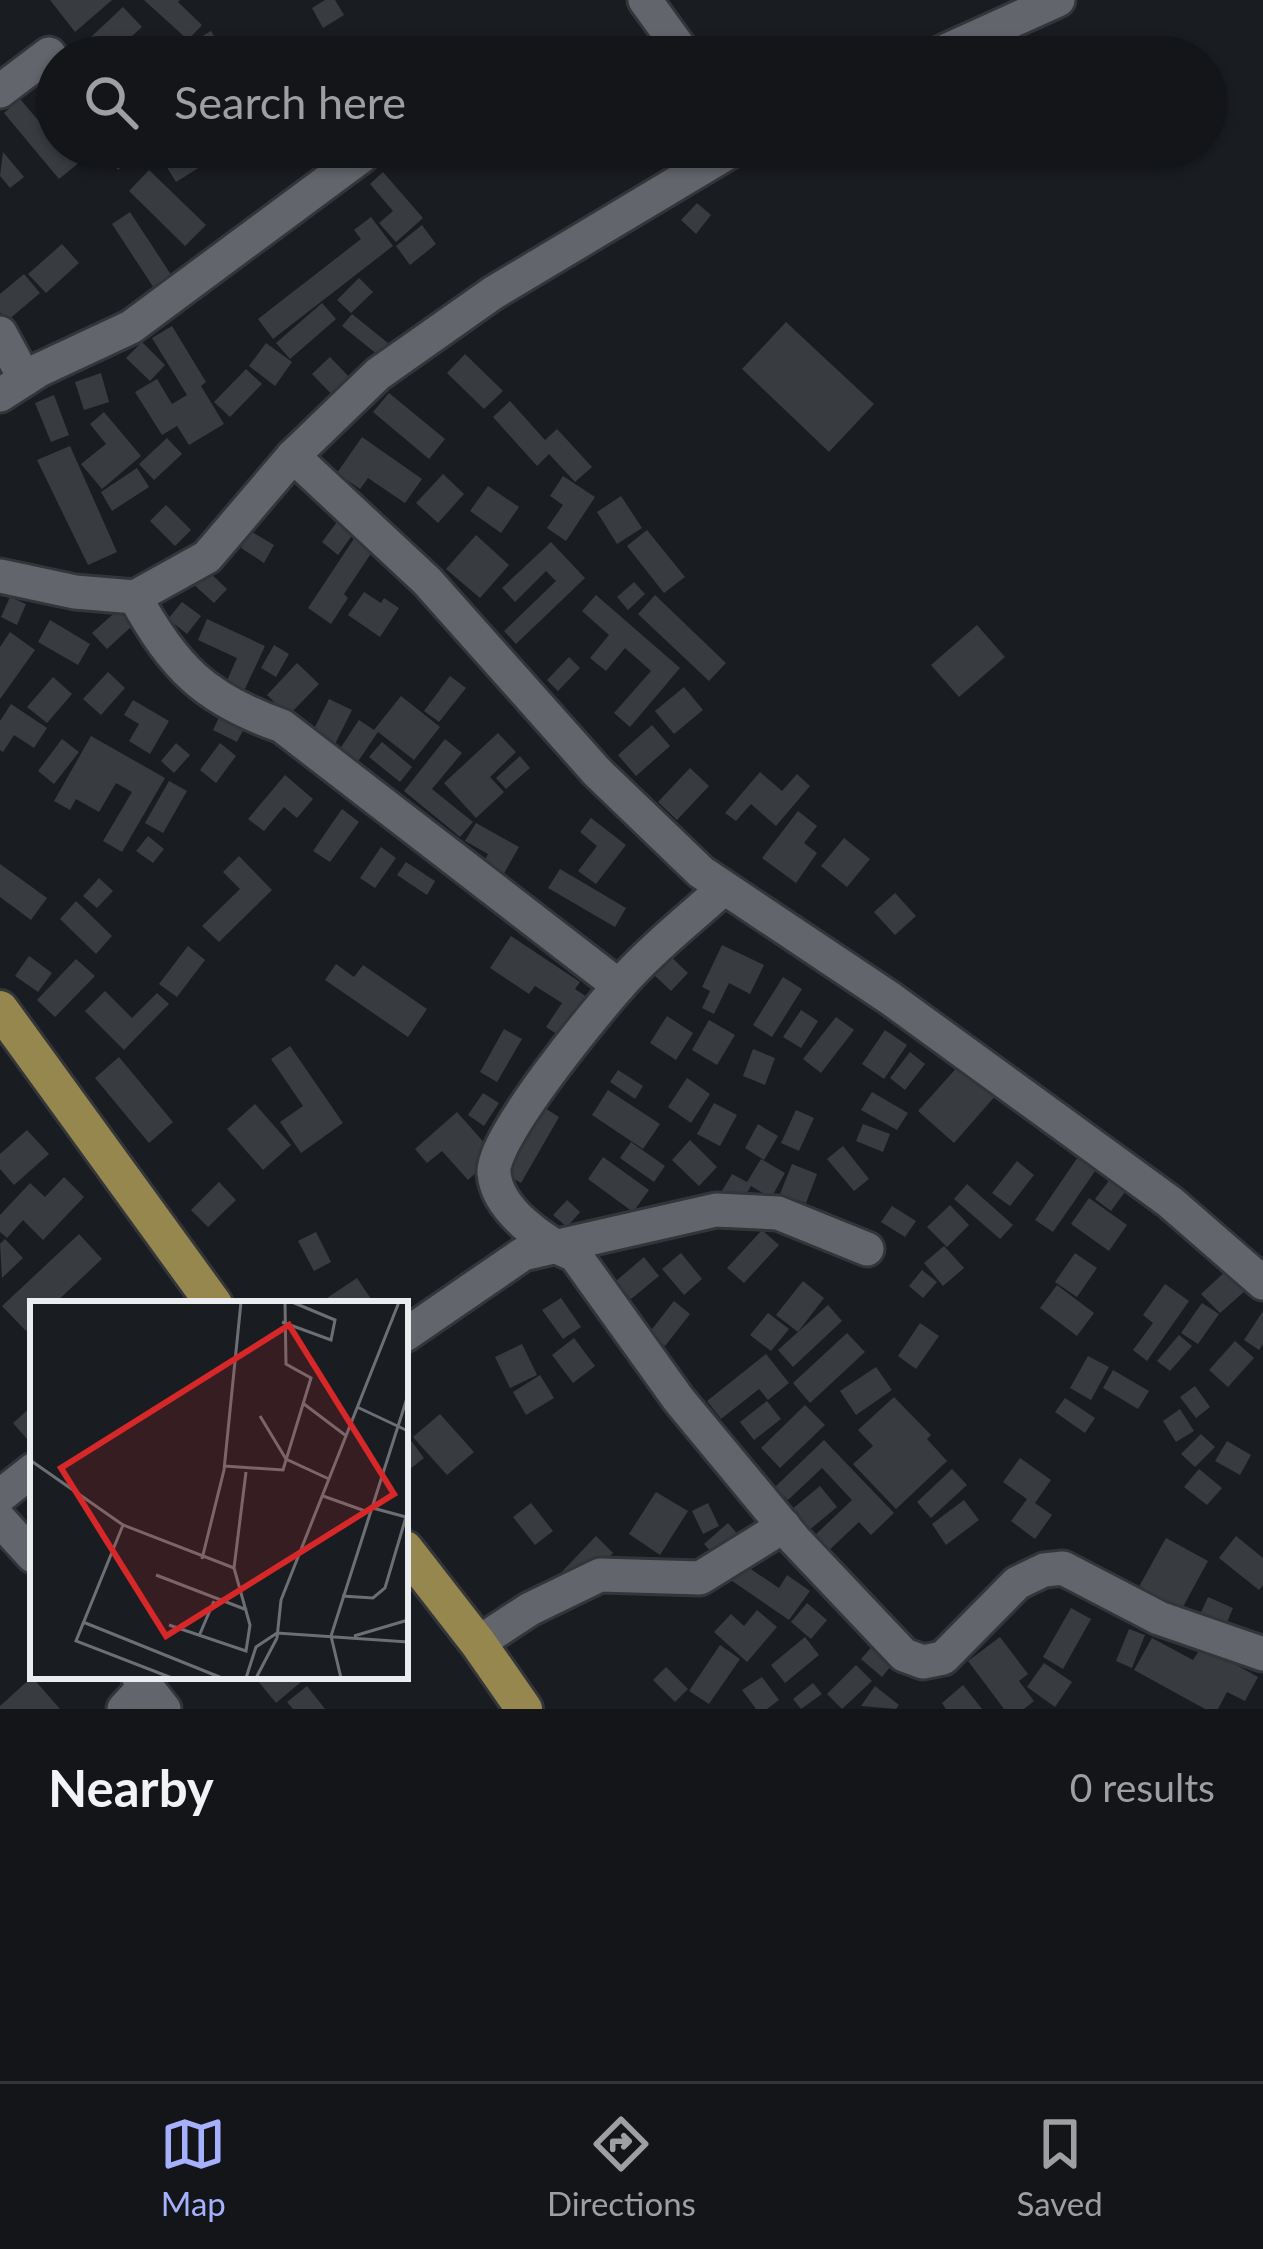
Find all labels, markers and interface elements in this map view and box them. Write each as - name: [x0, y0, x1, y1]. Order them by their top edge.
- search box: [36, 36, 1227, 168]
- icon: search: [78, 69, 144, 135]
- text: Search here: [174, 75, 406, 129]
- inset map: [30, 1301, 408, 1679]
- text: Nearby: [48, 1757, 214, 1818]
- text: 0 results: [1070, 1764, 1215, 1810]
- tab: Map: [160, 2111, 226, 2223]
- tab: Directions: [547, 2111, 696, 2223]
- tab: Saved: [1016, 2111, 1103, 2223]

